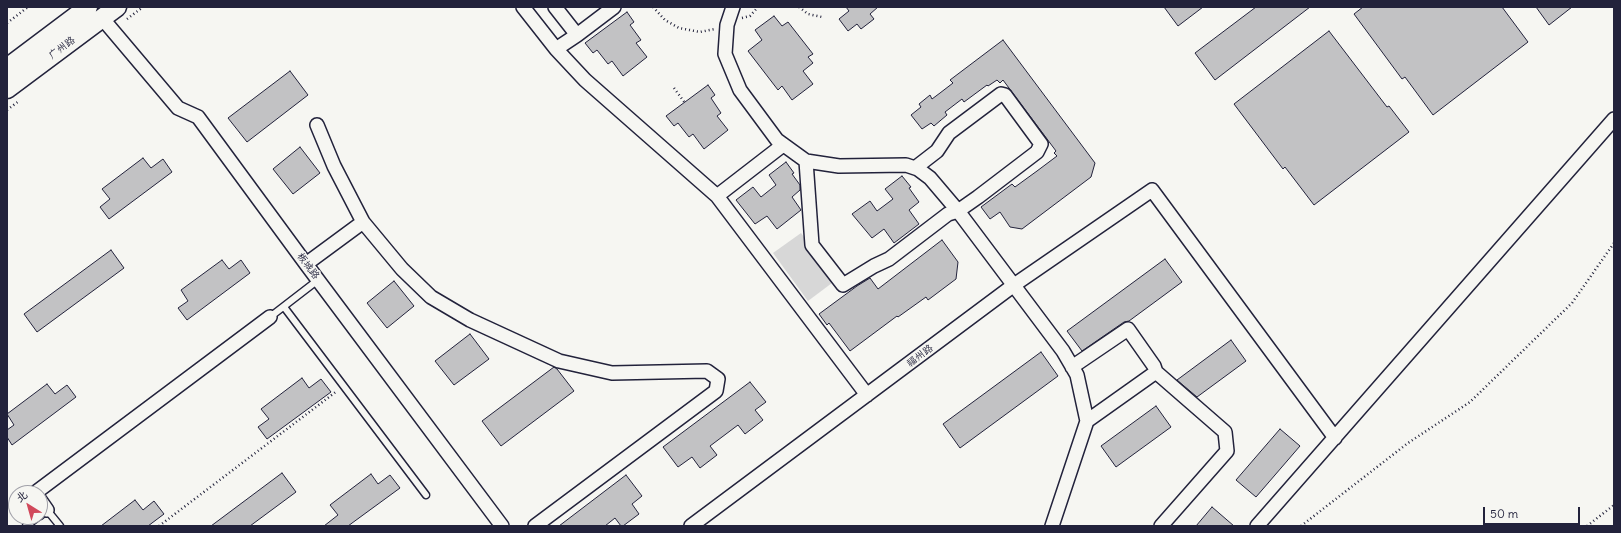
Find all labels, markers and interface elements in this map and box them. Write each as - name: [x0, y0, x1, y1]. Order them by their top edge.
- street label: 广州路: [46, 34, 78, 62]
- street label: 板城路: [294, 250, 322, 282]
- street label: 福州路: [904, 342, 936, 370]
- north arrow: [8, 485, 48, 525]
- text: 北: [13, 487, 30, 505]
- scale bar: [1485, 499, 1582, 525]
- text: 50 m: [1490, 506, 1518, 521]

